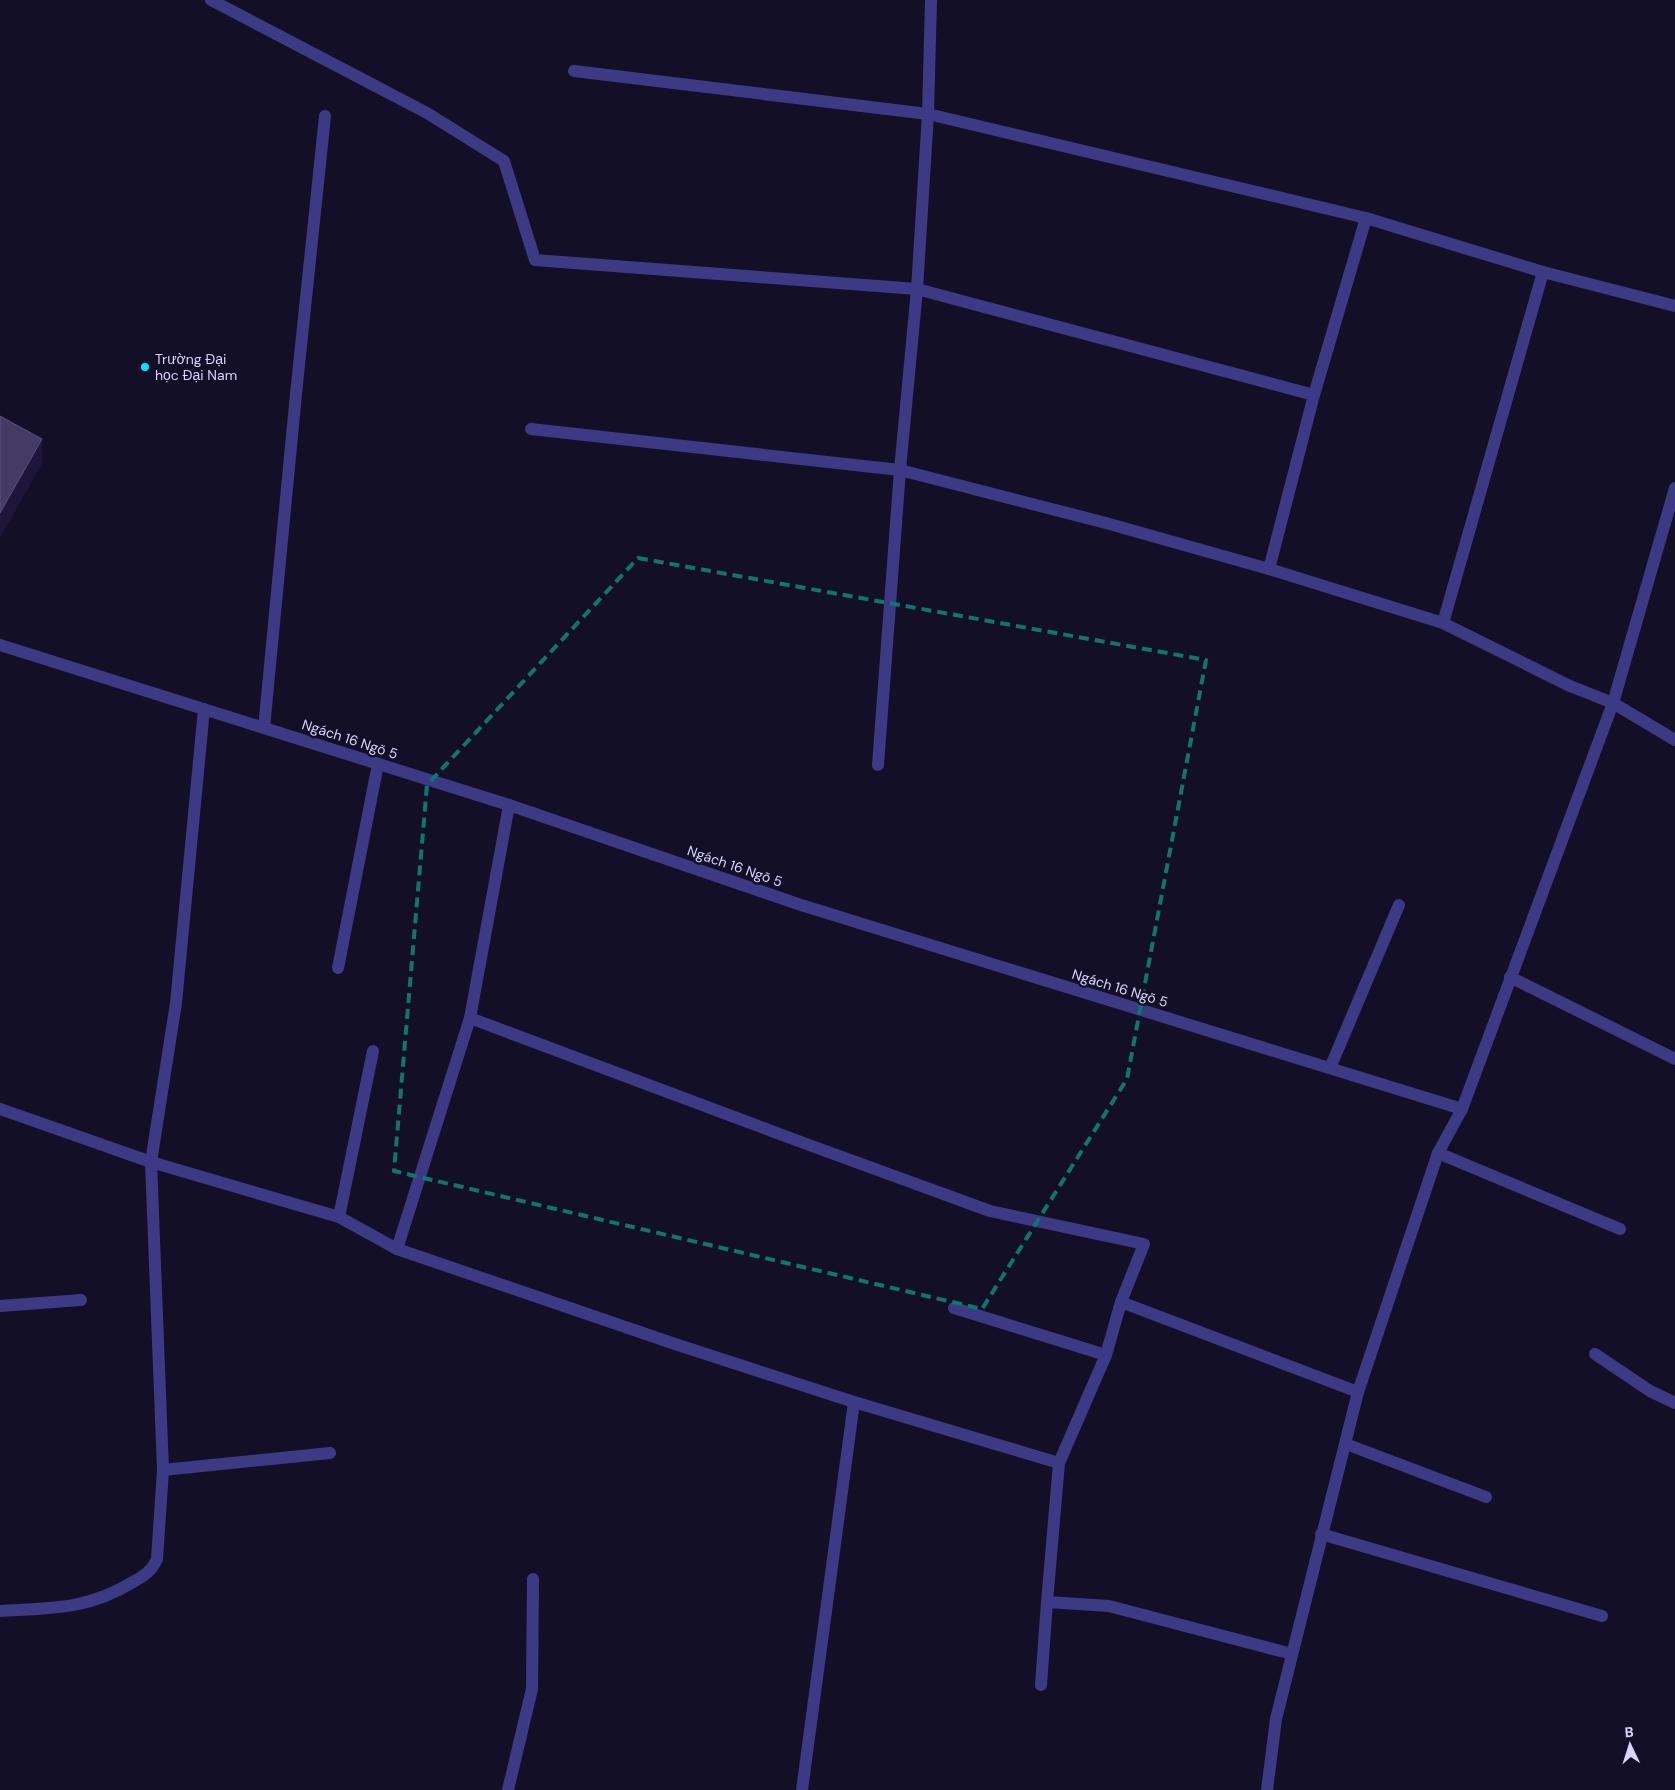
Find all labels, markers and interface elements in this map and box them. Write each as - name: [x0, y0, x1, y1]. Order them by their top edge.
- place label: Trường Đại học Đại Nam: [155, 350, 237, 384]
- marker: Trường Đại học Đại Nam: [139, 361, 151, 373]
- street label: Ngách 16 Ngõ 5: [300, 715, 400, 763]
- street label: Ngách 16 Ngõ 5: [685, 841, 785, 891]
- street label: Ngách 16 Ngõ 5: [1070, 965, 1170, 1011]
- north arrow: [1605, 1720, 1655, 1770]
- text: B: [1624, 1723, 1634, 1741]

